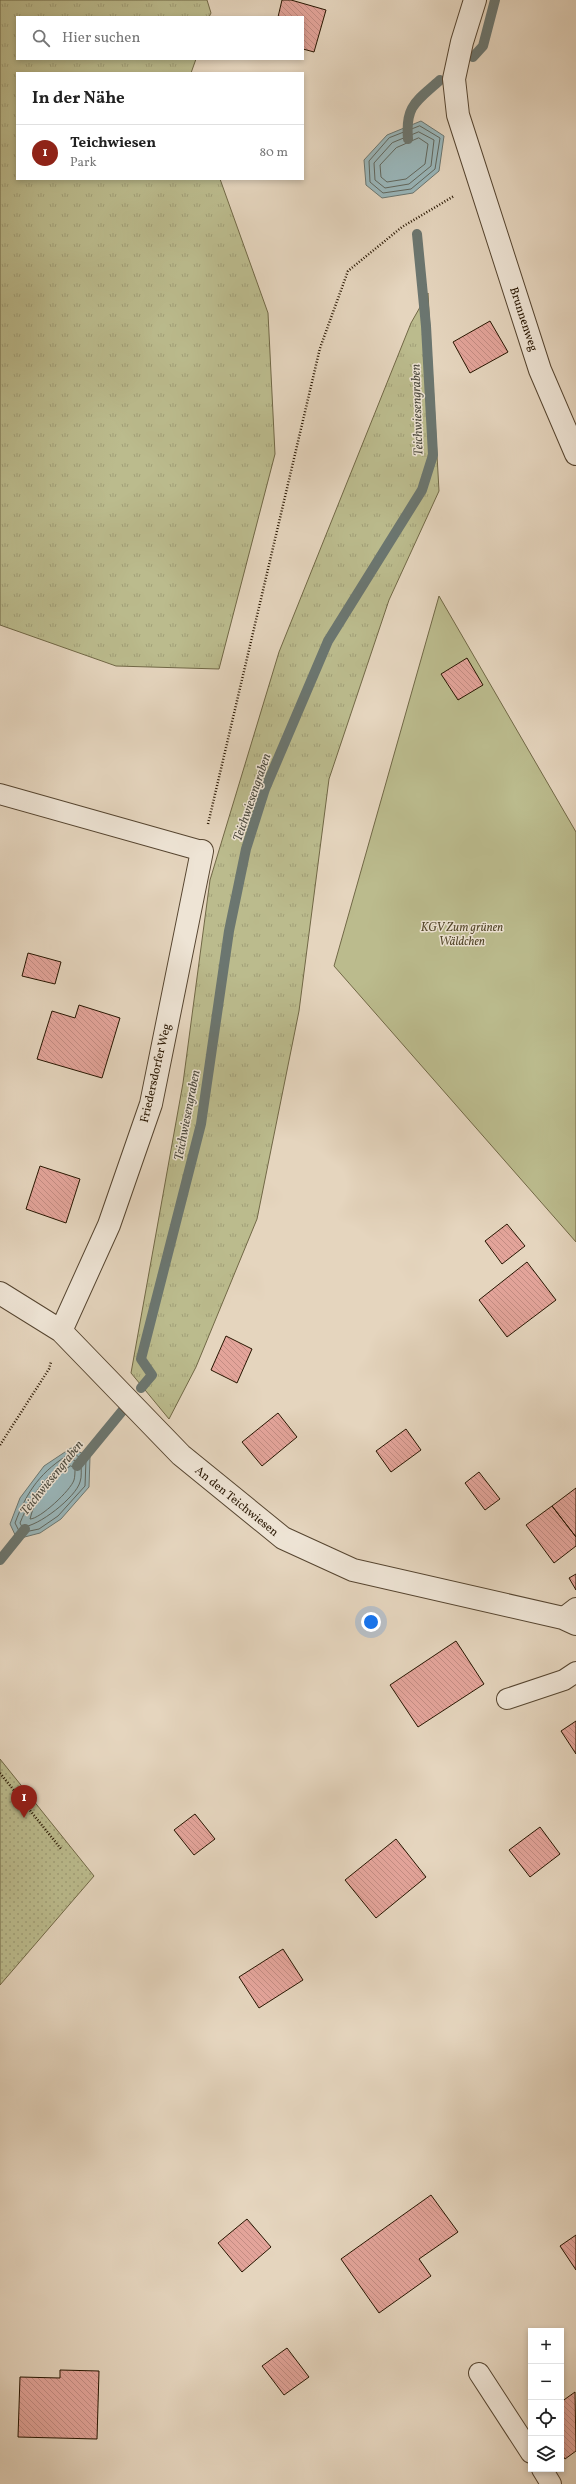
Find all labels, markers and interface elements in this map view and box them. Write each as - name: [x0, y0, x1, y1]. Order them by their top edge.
- search box: [16, 16, 304, 60]
- icon: search: [30, 27, 52, 49]
- text: Hier suchen: [62, 28, 140, 49]
- text: In der Nähe: [32, 87, 125, 110]
- text: Teichwiesen: [70, 133, 156, 154]
- text: 1: [42, 144, 48, 162]
- text: 80 m: [259, 144, 288, 162]
- text: Park: [70, 154, 97, 172]
- street label: Brunnenweg: [505, 285, 541, 354]
- water label: Teichwiesengraben: [407, 363, 429, 456]
- water label: Teichwiesengraben: [229, 751, 276, 844]
- park label: KGV Zum grünen Wäldchen: [421, 920, 503, 950]
- street label: Friedersdorfer Weg: [137, 1022, 175, 1124]
- water label: Teichwiesengraben: [170, 1068, 206, 1162]
- water label: Teichwiesengraben: [17, 1437, 89, 1520]
- street label: An den Teichwiesen: [191, 1463, 282, 1541]
- your location: [361, 1612, 381, 1632]
- pin: 1: [11, 1785, 37, 1818]
- map controls: [528, 2328, 564, 2472]
- button: +: [528, 2328, 564, 2364]
- button: −: [528, 2364, 564, 2400]
- button: locate: [528, 2400, 564, 2436]
- button: layers: [528, 2436, 564, 2472]

